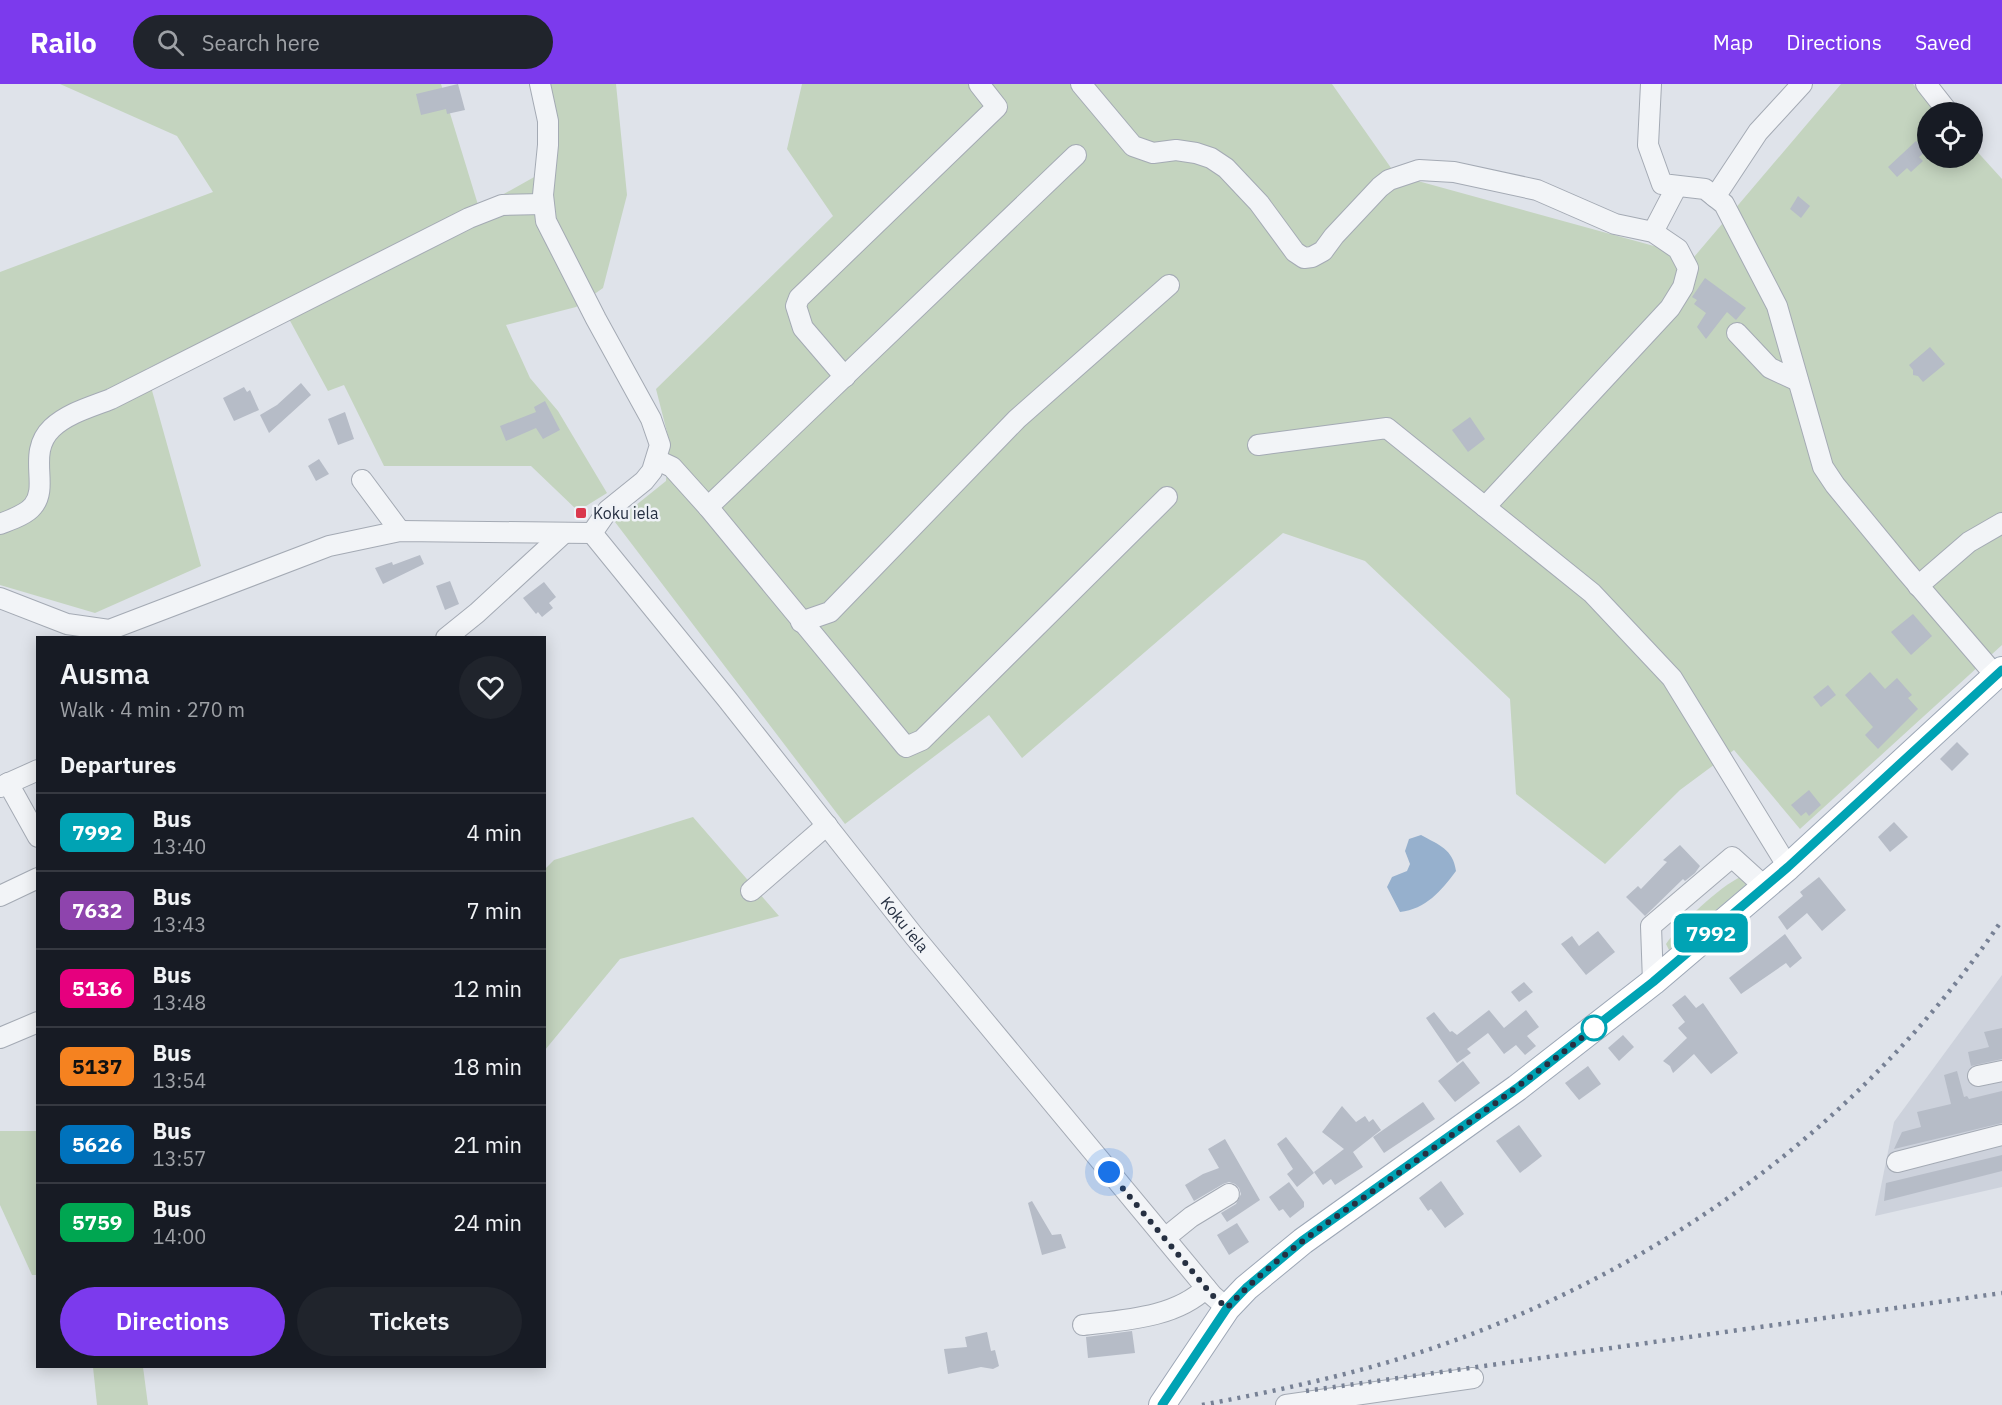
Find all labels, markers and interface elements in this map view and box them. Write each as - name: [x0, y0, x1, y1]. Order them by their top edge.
- search box: [133, 15, 553, 69]
- text: Railo: [30, 24, 97, 61]
- icon: search: [154, 26, 187, 59]
- text: Search here: [202, 28, 320, 57]
- text: Map: [1713, 28, 1753, 56]
- text: Directions: [1786, 28, 1882, 56]
- text: Saved: [1915, 28, 1972, 56]
- map controls: [1917, 102, 1983, 168]
- button: locate: [1917, 102, 1983, 168]
- place label: Koku iela: [593, 503, 659, 523]
- marker: Koku iela: [574, 506, 588, 520]
- text: Ausma: [60, 655, 150, 692]
- button: heart: [459, 656, 522, 719]
- text: Walk · 4 min · 270 m: [60, 696, 245, 723]
- text: Departures: [60, 750, 176, 779]
- text: Bus: [152, 804, 191, 833]
- text: 7992: [72, 818, 122, 846]
- text: 4 min: [466, 818, 522, 847]
- text: 13:40: [152, 833, 206, 860]
- text: Bus: [152, 882, 191, 911]
- street label: Koku iela: [877, 892, 933, 957]
- text: 7632: [72, 896, 122, 924]
- text: 7 min: [466, 896, 522, 925]
- text: 13:43: [152, 911, 206, 938]
- line badge: 7992: [1669, 914, 1753, 952]
- text: 7992: [1686, 919, 1736, 947]
- text: Bus: [152, 960, 191, 989]
- text: 5136: [72, 974, 122, 1002]
- text: 12 min: [453, 974, 522, 1003]
- text: 13:48: [152, 989, 206, 1016]
- unlabelled marker: [1581, 1015, 1607, 1041]
- text: Bus: [152, 1038, 191, 1067]
- text: 5137: [72, 1052, 122, 1080]
- text: 18 min: [453, 1052, 522, 1081]
- text: 13:54: [152, 1067, 206, 1094]
- text: Bus: [152, 1116, 191, 1145]
- text: 5626: [72, 1130, 122, 1158]
- text: 21 min: [453, 1130, 522, 1159]
- text: 13:57: [152, 1145, 206, 1172]
- your location: [1094, 1157, 1124, 1187]
- text: Bus: [152, 1194, 191, 1223]
- text: 5759: [72, 1208, 122, 1236]
- text: 24 min: [453, 1208, 522, 1237]
- text: 14:00: [152, 1223, 206, 1250]
- button: Directions: [60, 1287, 285, 1356]
- button: Tickets: [297, 1287, 522, 1356]

